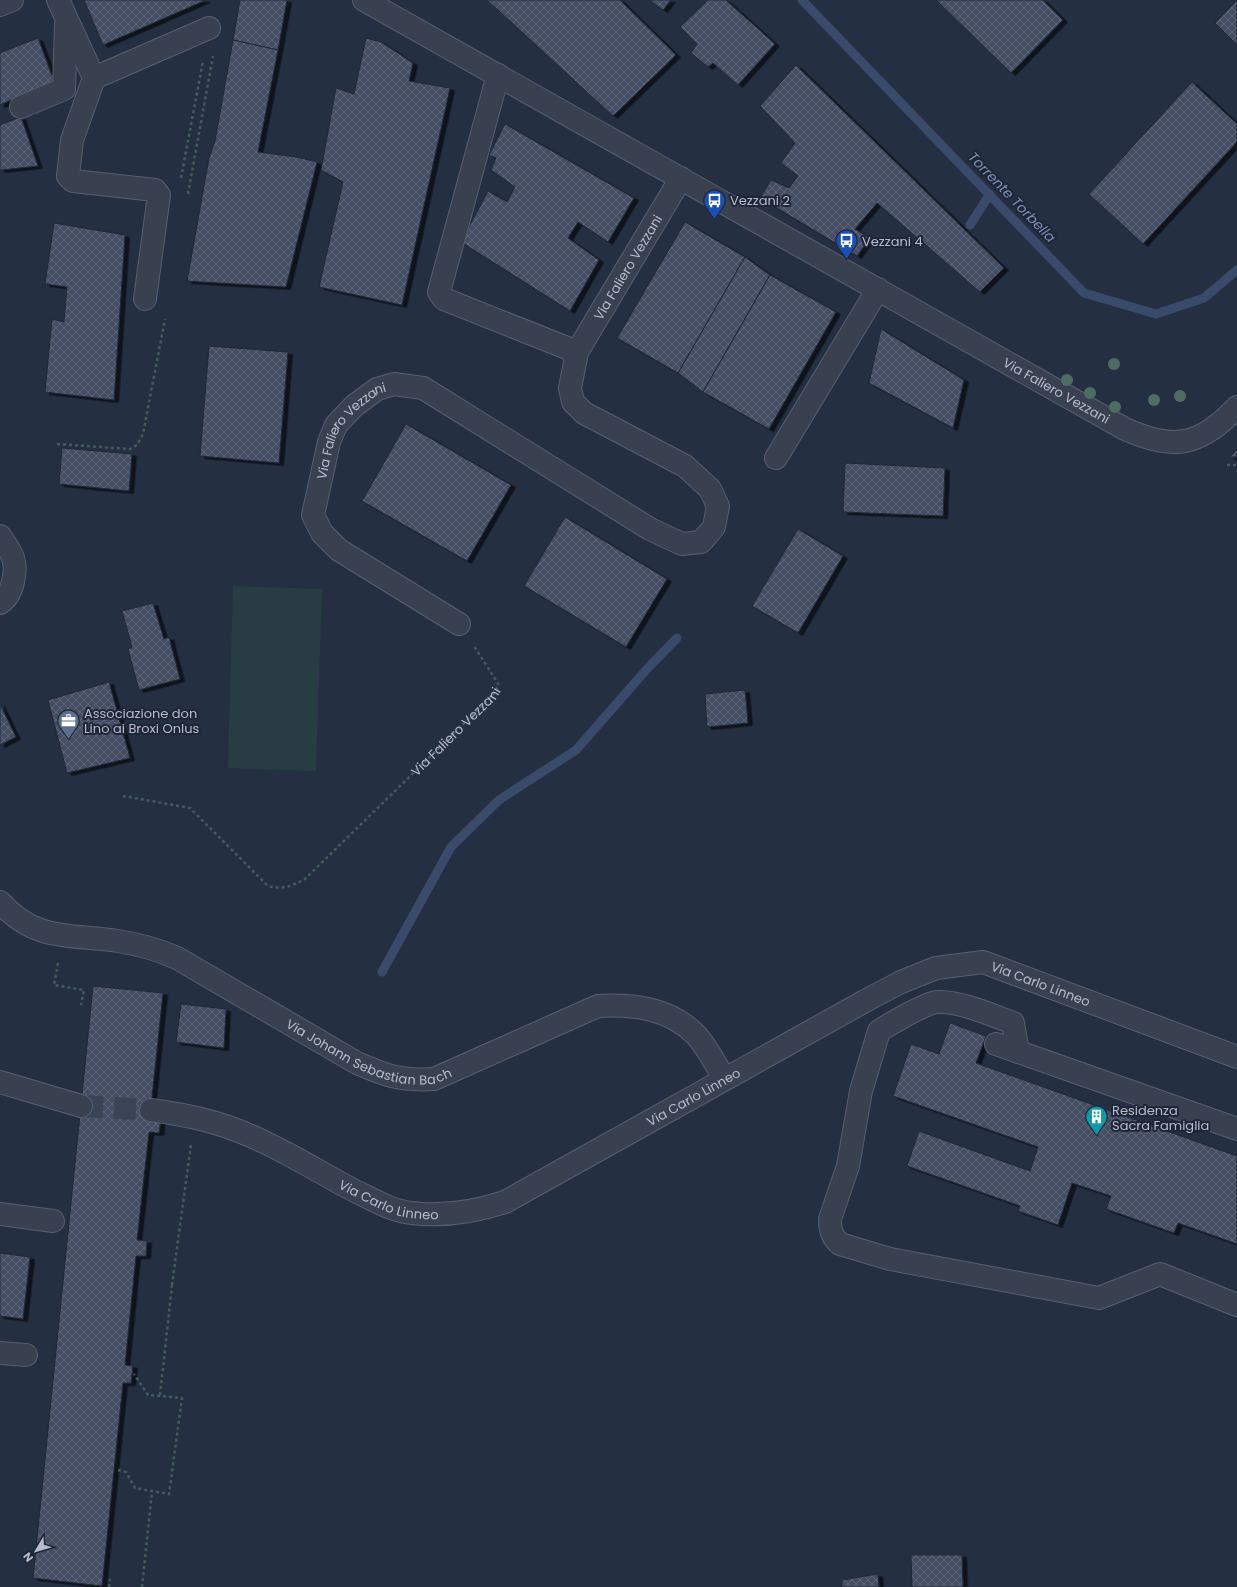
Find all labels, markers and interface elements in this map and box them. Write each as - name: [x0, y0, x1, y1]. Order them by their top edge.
- water label: Torrente Torbella: [964, 147, 1061, 247]
- bus stop icon: Vezzani 2: [701, 187, 727, 220]
- place label: Vezzani 2: [730, 191, 790, 210]
- street label: Via Faliero Vezzani: [589, 211, 667, 324]
- bus stop icon: Vezzani 4: [834, 228, 860, 261]
- place label: Vezzani 4: [862, 232, 923, 251]
- street label: Via Faliero Vezzani: [1000, 353, 1113, 428]
- street label: Via Faliero Vezzani: [312, 377, 388, 481]
- street label: Via Faliero Vezzani: [406, 683, 505, 780]
- place label: Associazione don Lino ai Broxi Onlus: [84, 704, 199, 738]
- office icon: Associazione don Lino ai Broxi Onlus: [56, 707, 82, 740]
- street label: Via Carlo Linneo: [988, 956, 1093, 1011]
- street label: Via Johann Sebastian Bach: [283, 1014, 455, 1089]
- street label: Via Carlo Linneo: [643, 1063, 744, 1131]
- place label: Residenza Sacra Famiglia: [1112, 1101, 1209, 1135]
- building icon: Residenza Sacra Famiglia: [1084, 1104, 1110, 1137]
- street label: Via Carlo Linneo: [336, 1175, 439, 1224]
- north arrow: [16, 1531, 56, 1571]
- text: N: [19, 1549, 37, 1565]

